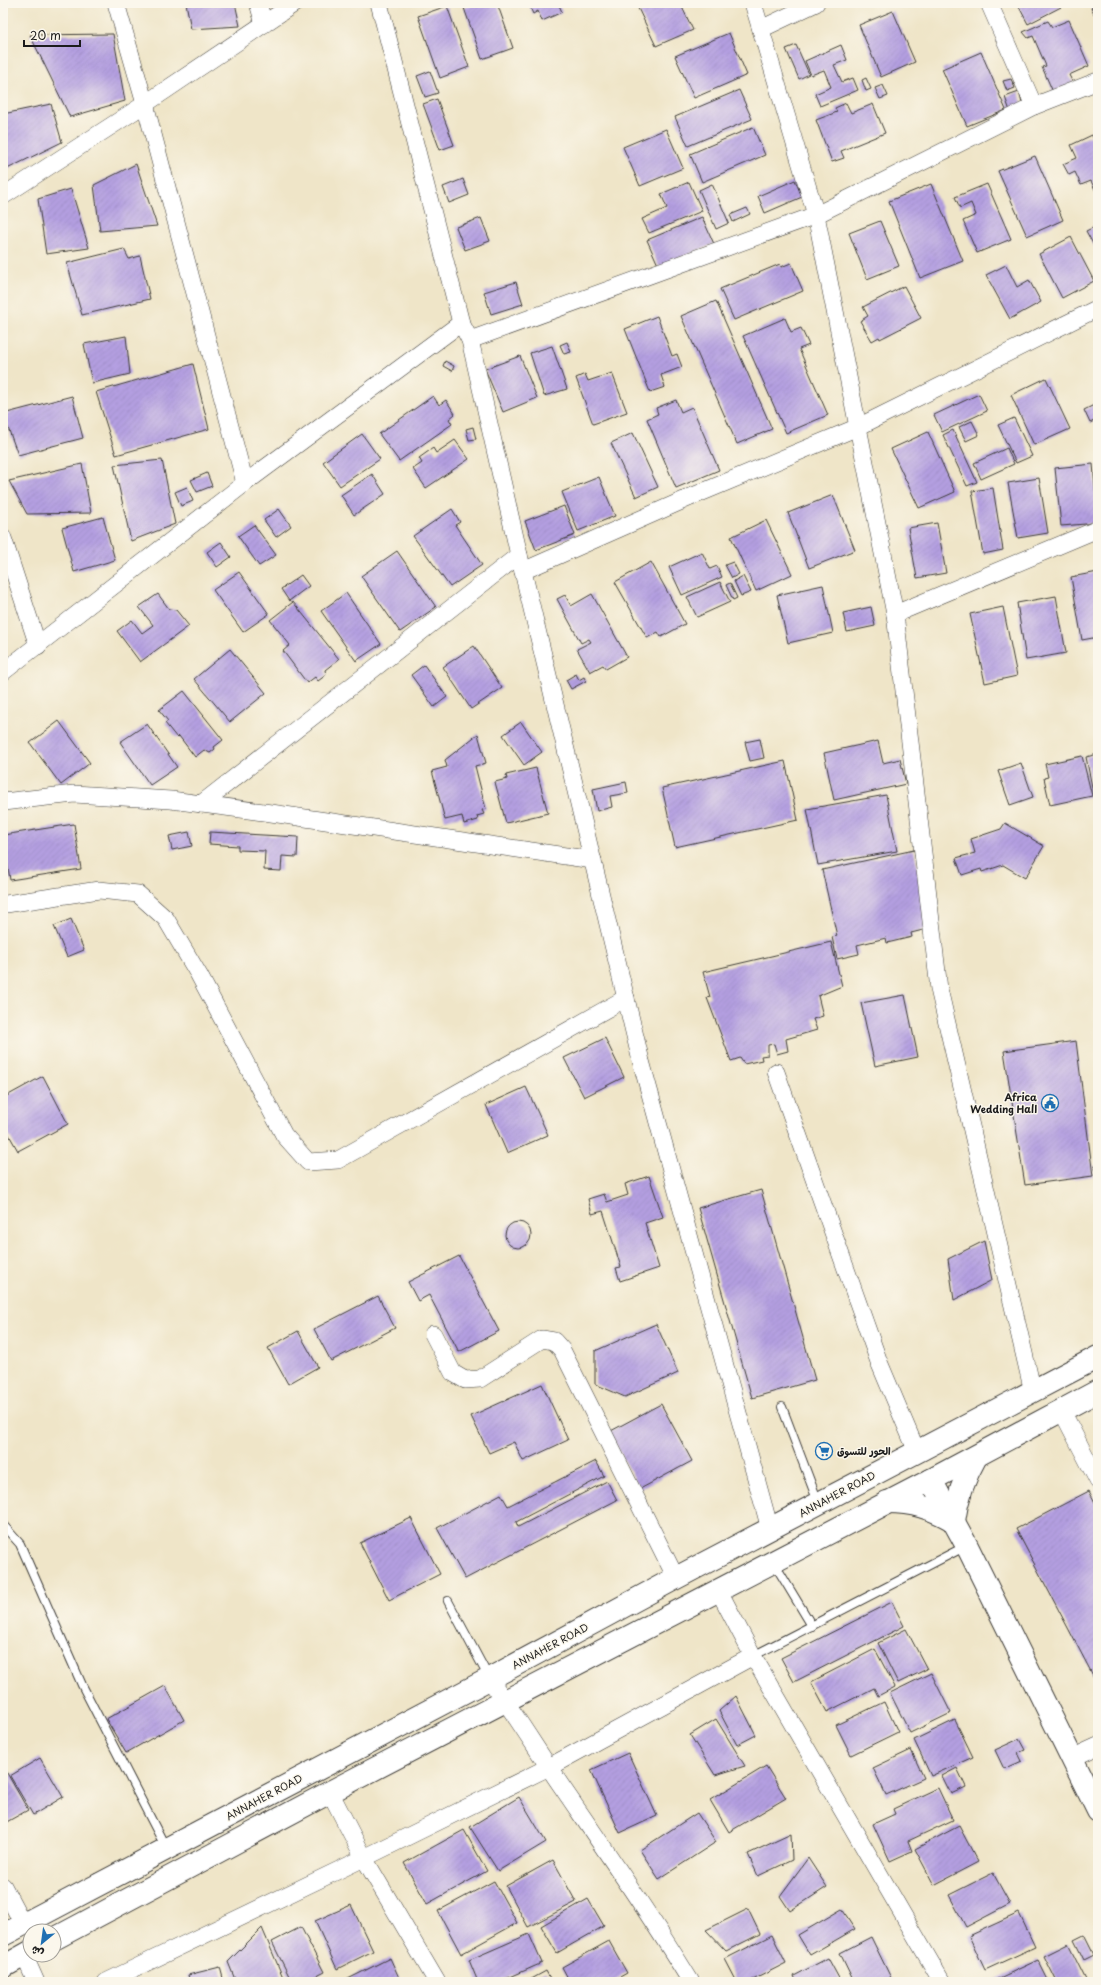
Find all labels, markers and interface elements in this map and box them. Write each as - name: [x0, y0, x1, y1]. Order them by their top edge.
- scale bar: [24, 22, 80, 48]
- text: 20 m: [30, 26, 61, 44]
- place label: Africa Wedding Hall: [970, 1089, 1037, 1116]
- public building icon: Africa Wedding Hall: [1040, 1093, 1060, 1113]
- supermarket icon: الحور للتسوق: [814, 1441, 834, 1461]
- place label: الحور للتسوق: [837, 1443, 891, 1459]
- street label: ANNAHER ROAD: [796, 1467, 878, 1520]
- street label: ANNAHER ROAD: [509, 1619, 591, 1672]
- street label: ANNAHER ROAD: [223, 1770, 305, 1823]
- north arrow: [22, 1923, 62, 1963]
- text: ش: [27, 1942, 46, 1963]

